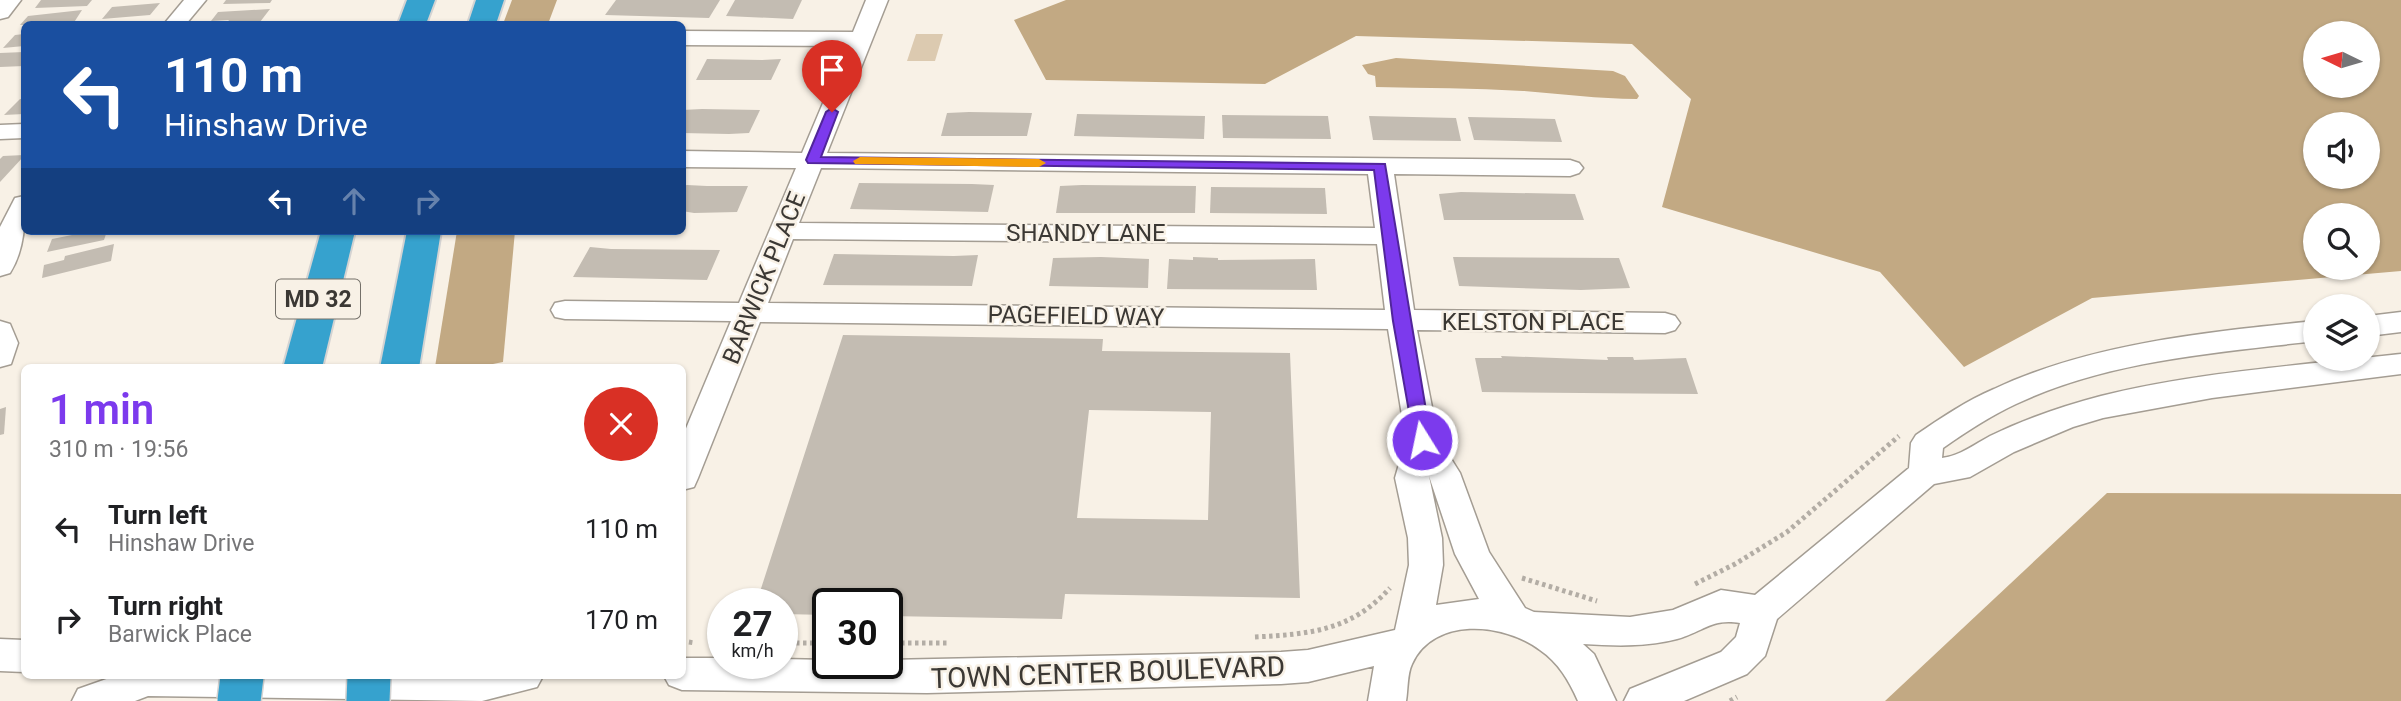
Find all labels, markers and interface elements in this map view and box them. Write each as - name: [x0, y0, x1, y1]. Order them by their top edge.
- north arrow: [2303, 21, 2380, 98]
- map controls: [2303, 21, 2380, 371]
- pin: [802, 40, 862, 112]
- text: 110 m: [164, 47, 303, 104]
- icon: left: [49, 49, 140, 140]
- icon: arrive: [813, 51, 851, 89]
- text: Hinshaw Drive: [164, 106, 368, 144]
- button: sound: [2303, 112, 2380, 189]
- icon: left: [262, 182, 300, 220]
- icon: ahead: [335, 182, 373, 220]
- icon: right: [408, 182, 446, 220]
- street label: BARWICK PLACE: [717, 188, 811, 368]
- button: search: [2303, 203, 2380, 280]
- street label: SHANDY LANE: [1006, 219, 1166, 247]
- road number: MD 32: [276, 280, 360, 318]
- button: layers: [2303, 294, 2380, 371]
- street label: PAGEFIELD WAY: [987, 300, 1165, 332]
- street label: KELSTON PLACE: [1442, 308, 1624, 336]
- text: 1 min: [49, 385, 154, 434]
- button: close: [584, 387, 658, 461]
- position arrow: [1385, 403, 1459, 477]
- text: 310 m · 19:56: [49, 436, 188, 463]
- text: Turn left: [108, 500, 207, 530]
- icon: left: [49, 510, 87, 548]
- text: 110 m: [585, 514, 658, 544]
- text: Hinshaw Drive: [108, 530, 254, 557]
- speed limit sign: 30: [812, 588, 903, 679]
- text: Turn right: [108, 591, 223, 621]
- icon: right: [49, 601, 87, 639]
- text: 27: [732, 604, 773, 645]
- text: 170 m: [585, 605, 658, 635]
- text: Barwick Place: [108, 621, 252, 648]
- text: km/h: [731, 640, 774, 661]
- street label: TOWN CENTER BOULEVARD: [930, 650, 1286, 695]

